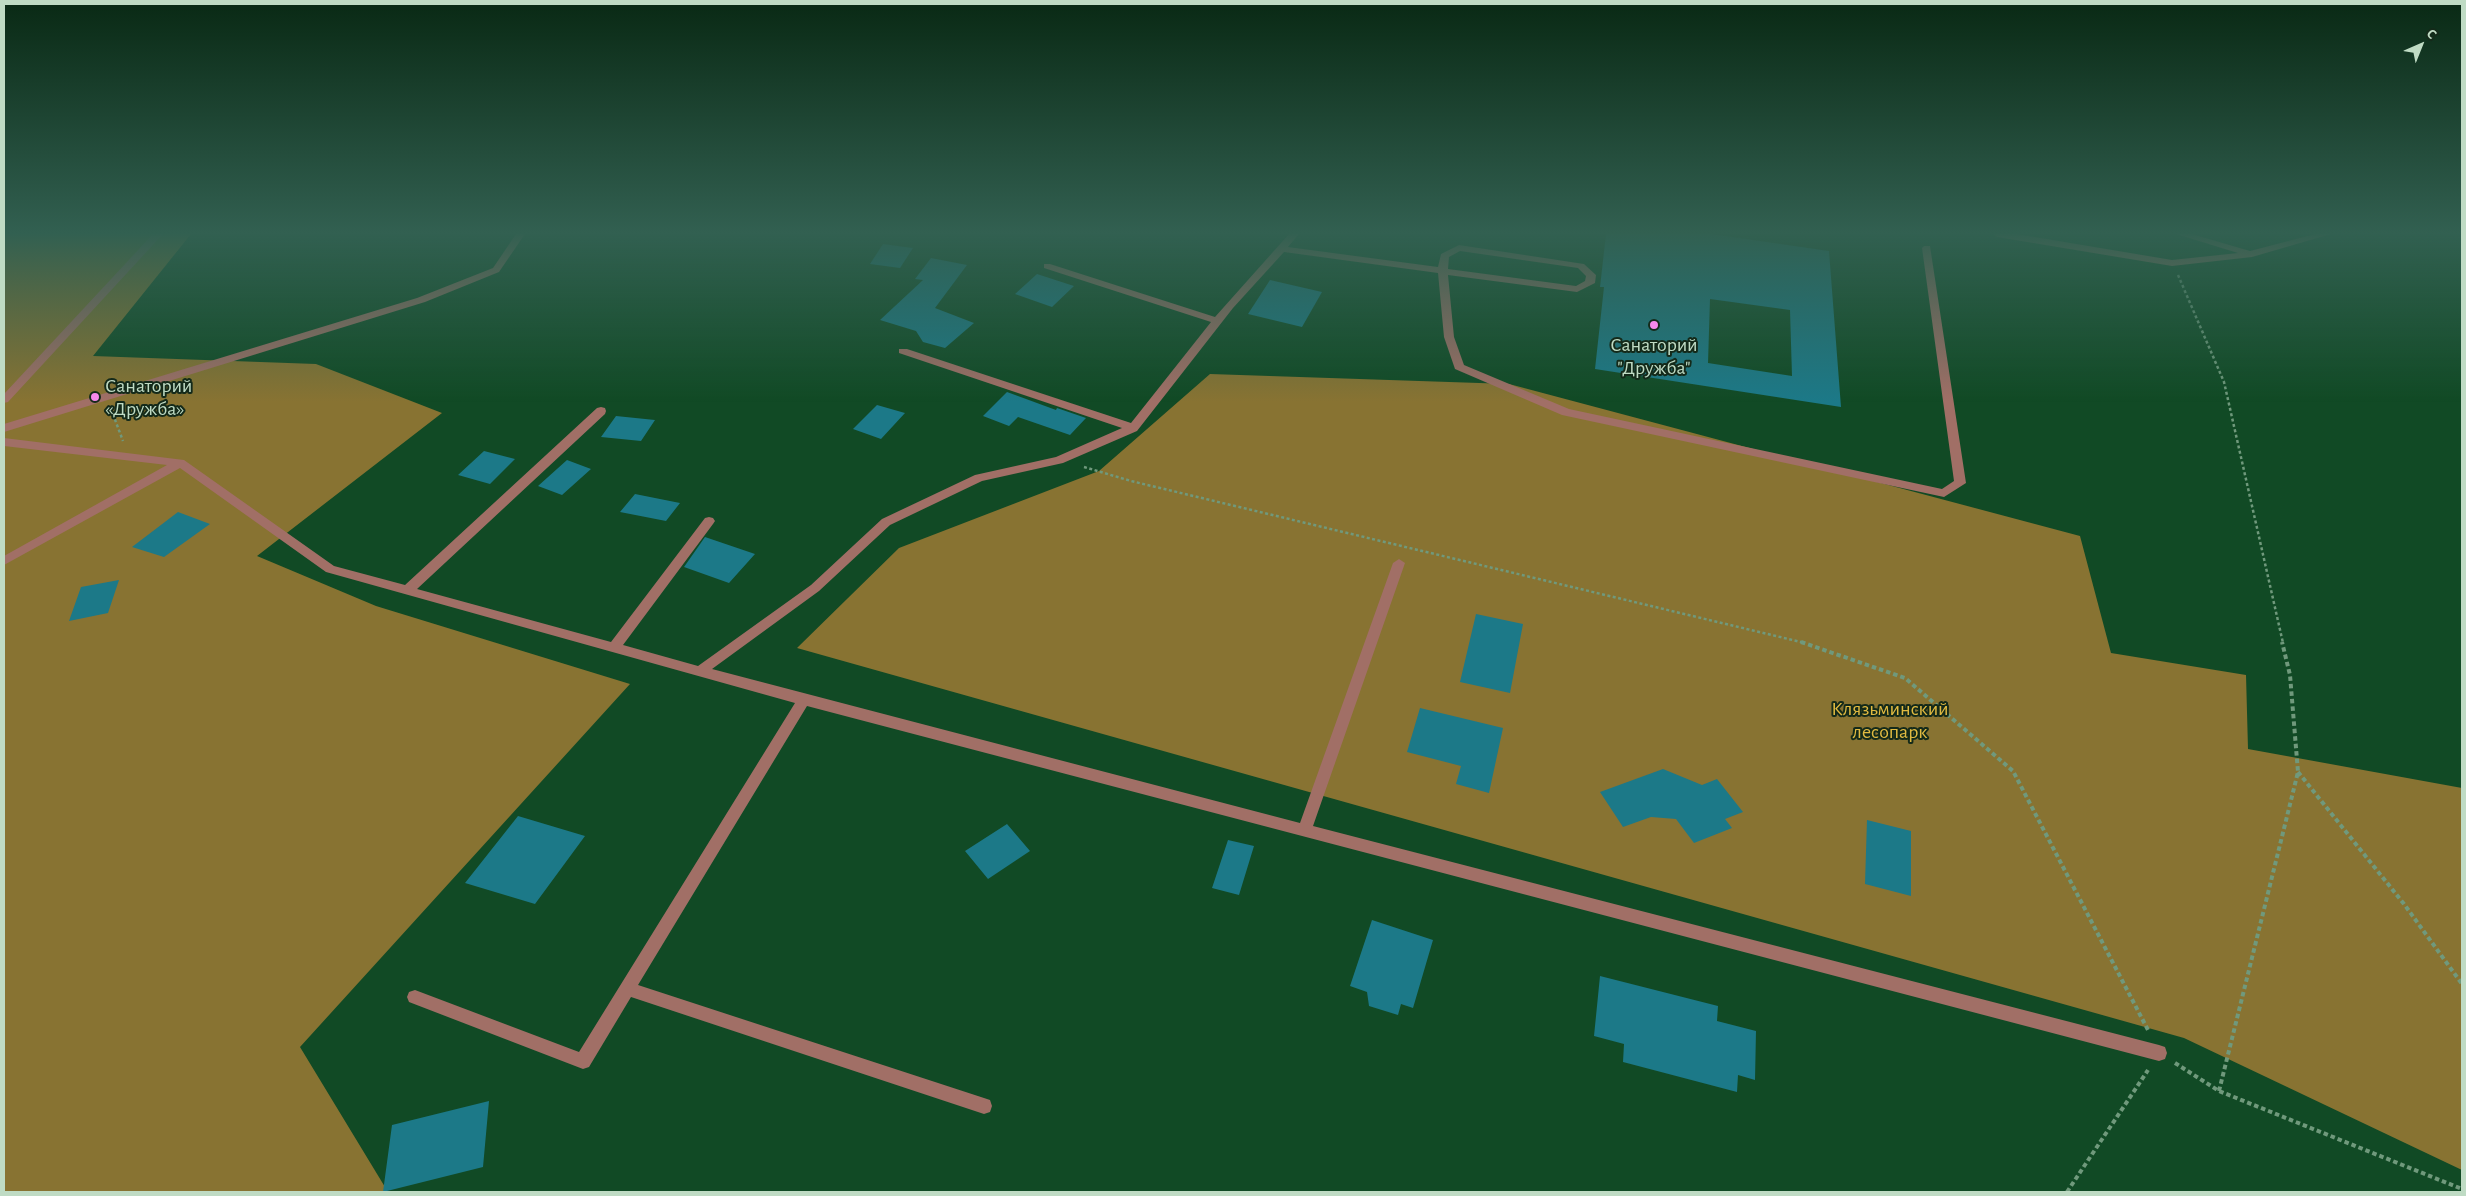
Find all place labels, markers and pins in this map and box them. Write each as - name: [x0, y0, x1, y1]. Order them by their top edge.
- marker: Санаторий "Дружба": [1648, 319, 1660, 331]
- place label: Санаторий "Дружба": [1610, 333, 1698, 380]
- place label: Санаторий «Дружба»: [105, 374, 192, 421]
- marker: Санаторий «Дружба»: [89, 391, 101, 403]

